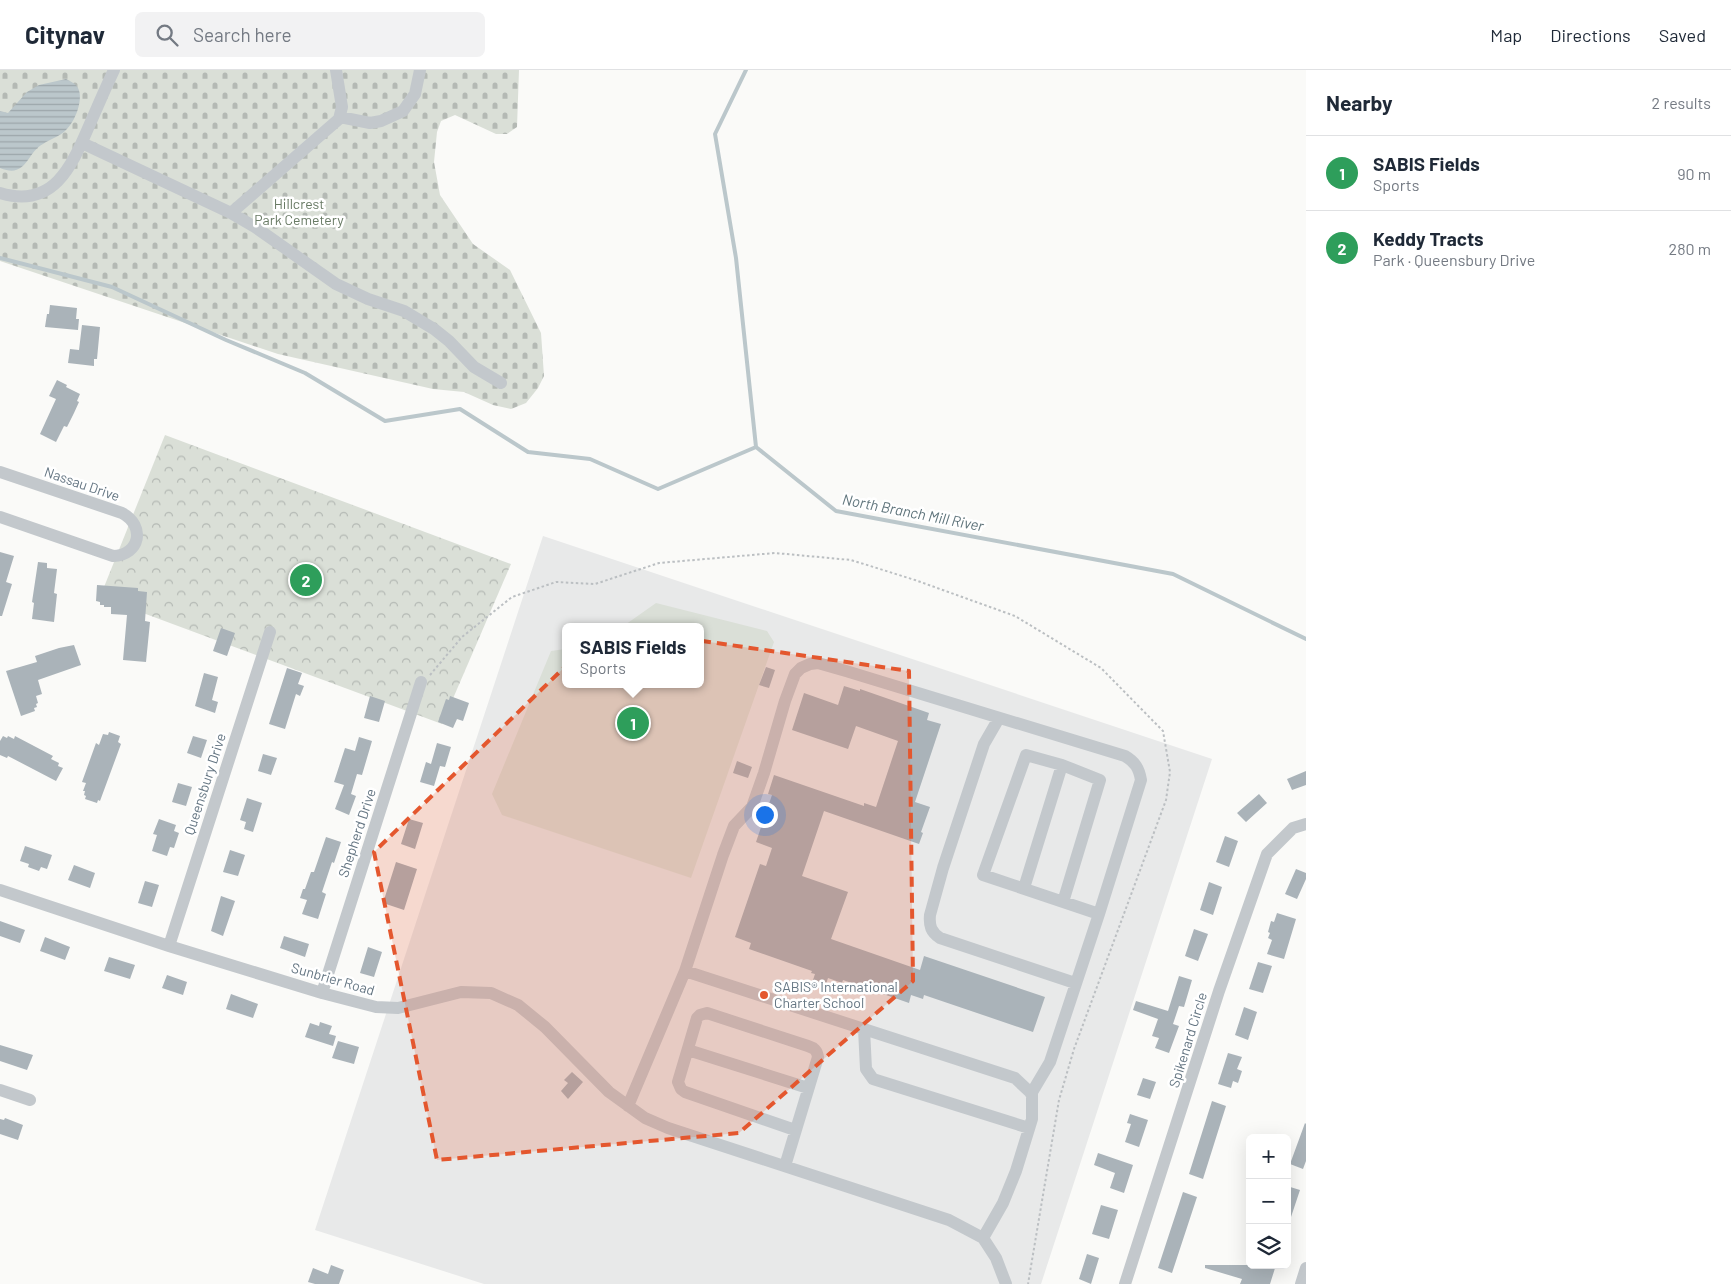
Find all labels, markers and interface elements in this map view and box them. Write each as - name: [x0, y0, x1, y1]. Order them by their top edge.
- search box: [135, 12, 485, 57]
- text: Citynav: [25, 20, 105, 49]
- icon: search: [153, 21, 181, 49]
- text: Search here: [193, 23, 292, 46]
- text: Map: [1490, 24, 1522, 46]
- text: Directions: [1550, 24, 1631, 46]
- text: Saved: [1659, 24, 1706, 46]
- text: Nearby: [1326, 90, 1392, 115]
- text: 2 results: [1652, 93, 1711, 112]
- text: SABIS Fields: [1373, 152, 1480, 175]
- text: 1: [1339, 164, 1345, 183]
- text: 90 m: [1677, 164, 1711, 183]
- text: Sports: [1373, 175, 1419, 194]
- park label: Hillcrest Park Cemetery: [254, 195, 344, 228]
- text: Keddy Tracts: [1373, 227, 1484, 250]
- text: 2: [1338, 239, 1346, 258]
- text: 280 m: [1669, 239, 1711, 258]
- text: Park · Queensbury Drive: [1373, 250, 1535, 269]
- street label: Nassau Drive: [42, 463, 122, 504]
- water label: North Branch Mill River: [841, 489, 986, 535]
- pin: 2: [290, 561, 322, 599]
- popup: [562, 623, 704, 688]
- text: SABIS Fields: [580, 635, 686, 658]
- text: Sports: [580, 658, 626, 677]
- pin: 1: [617, 704, 649, 742]
- street label: Queensbury Drive: [180, 731, 229, 837]
- street label: Shepherd Drive: [334, 786, 379, 879]
- your location: [752, 802, 778, 828]
- street label: Sunbrier Road: [290, 959, 377, 999]
- place label: SABIS® International Charter School: [774, 978, 898, 1011]
- marker: SABIS® International Charter School: [758, 989, 770, 1001]
- street label: Spikenard Circle: [1165, 990, 1210, 1090]
- map controls: [1246, 1134, 1291, 1269]
- button: +: [1246, 1134, 1291, 1179]
- button: −: [1246, 1179, 1291, 1224]
- button: layers: [1246, 1224, 1291, 1269]

